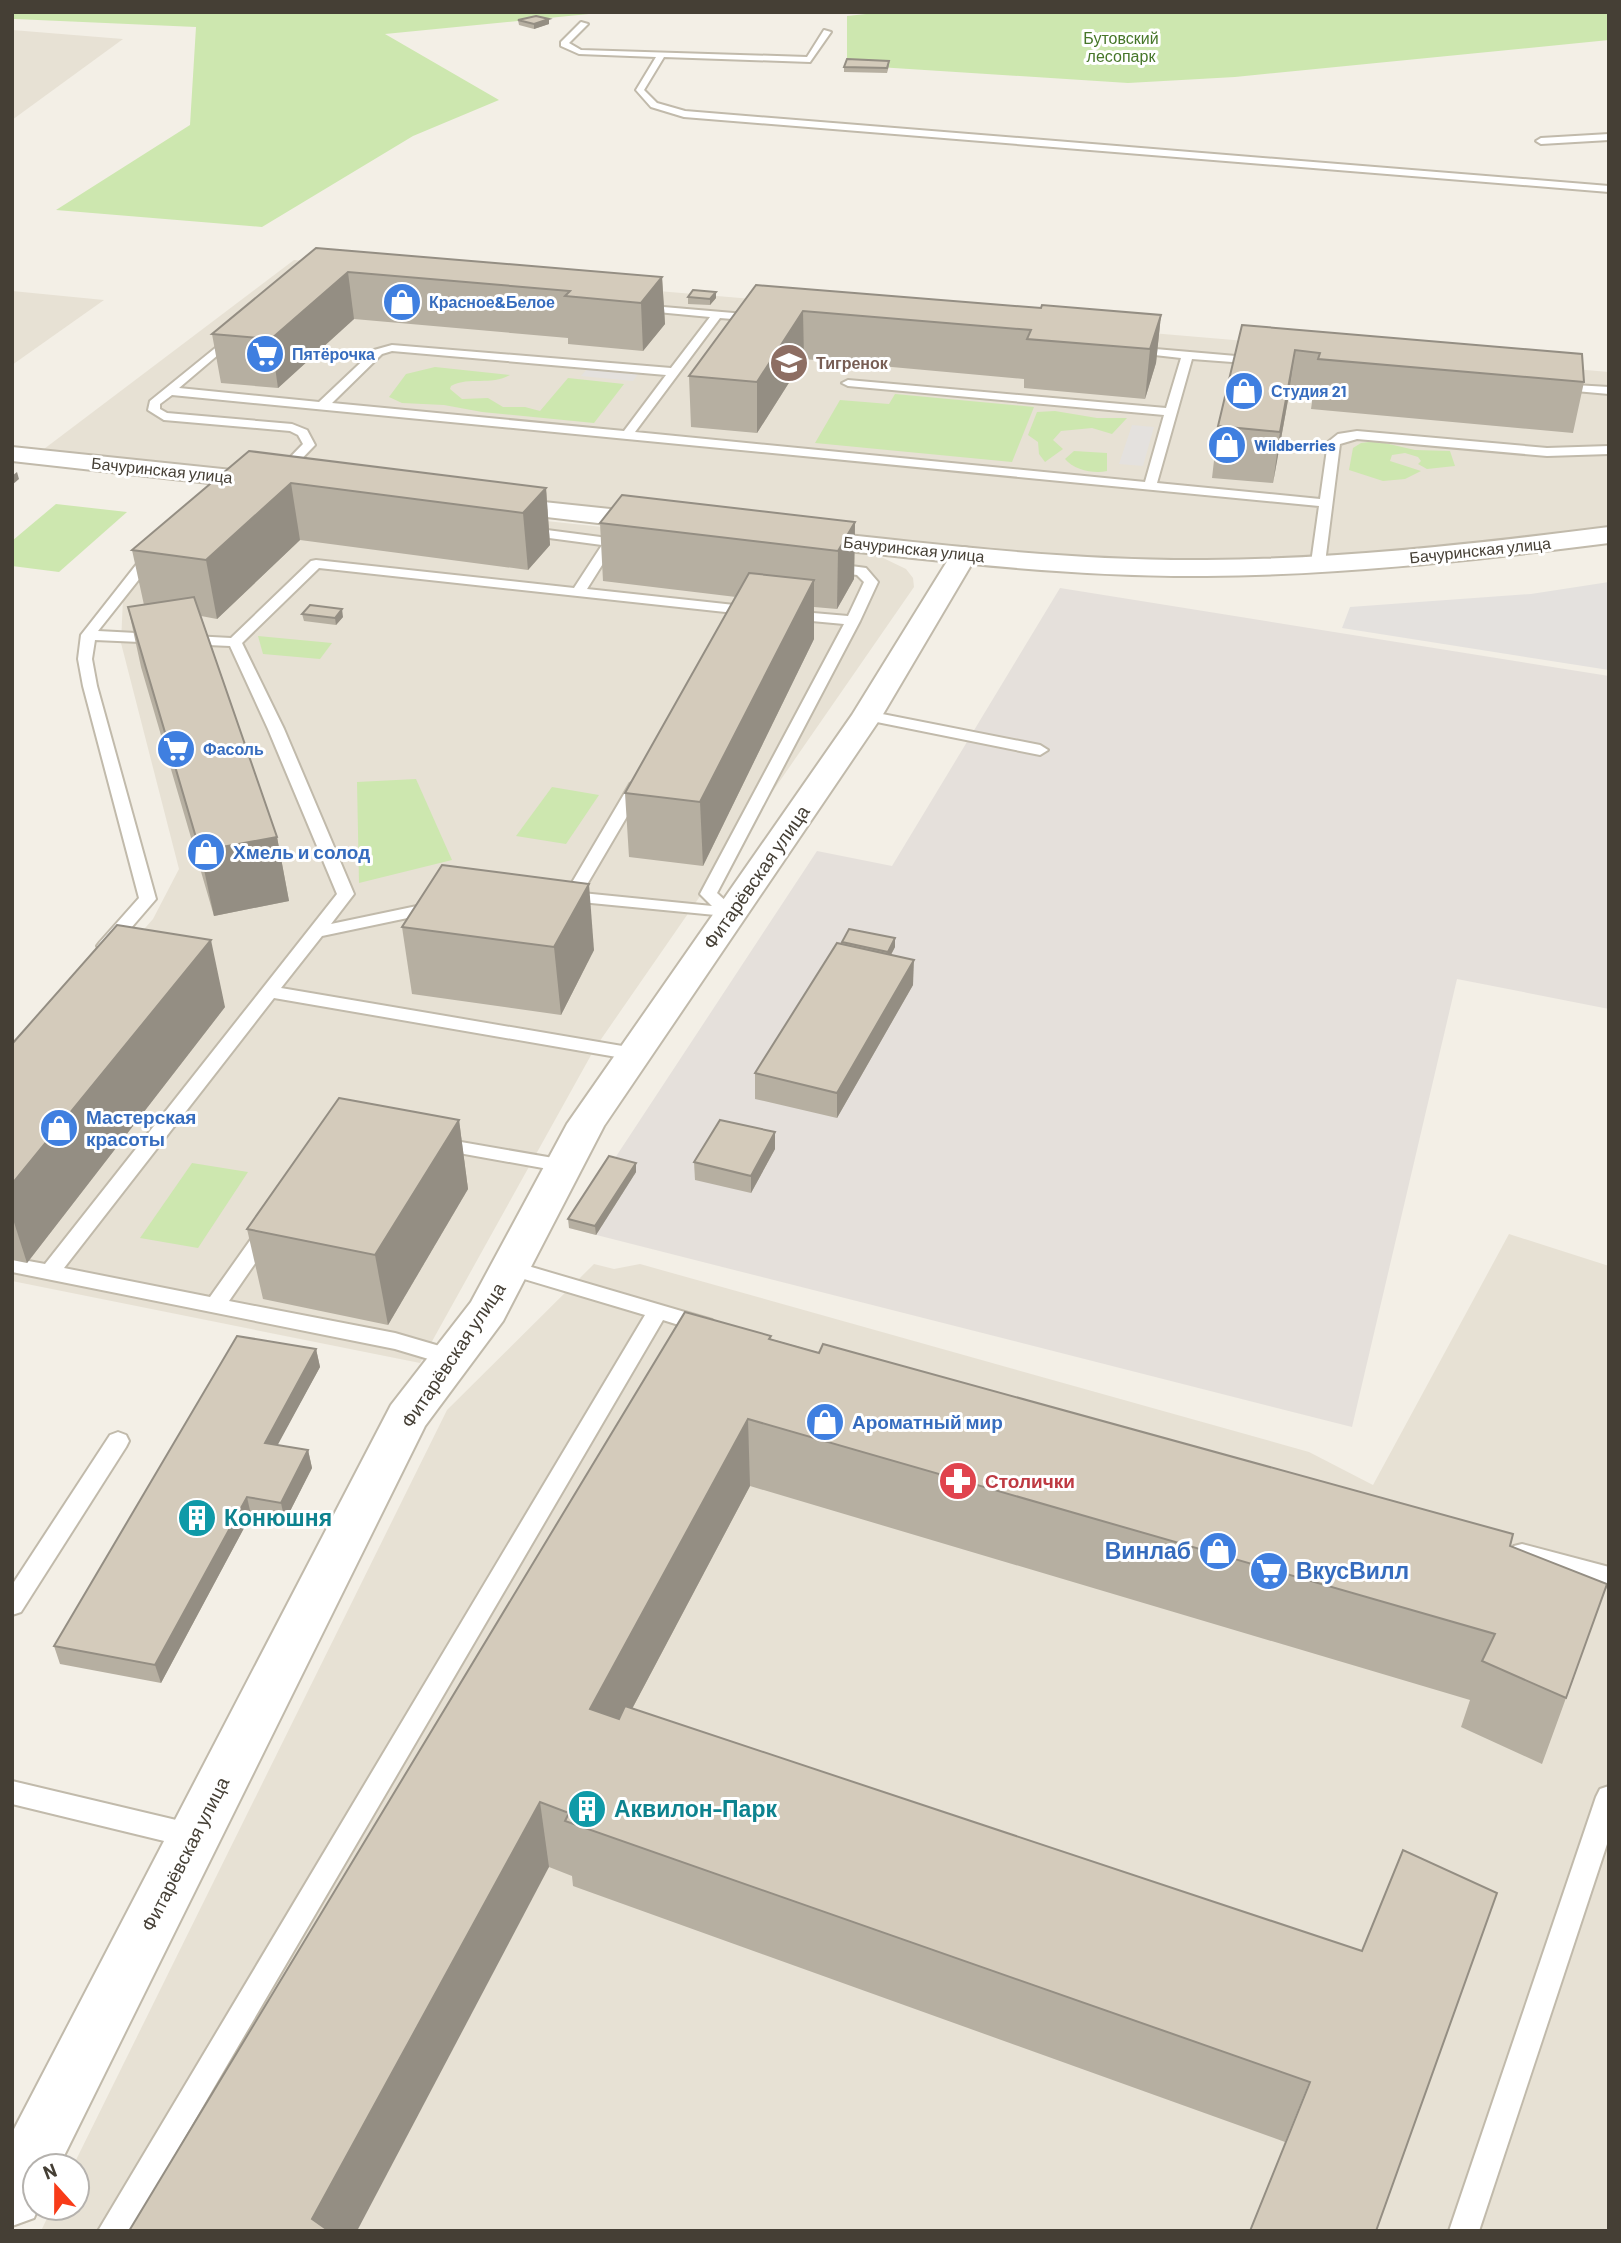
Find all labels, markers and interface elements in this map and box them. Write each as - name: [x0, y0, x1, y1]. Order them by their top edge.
- park label: Бутовский лесопарк: [1083, 28, 1159, 65]
- shop icon: Красное&Белое: [381, 281, 423, 323]
- place label: Красное&Белое: [429, 292, 555, 311]
- supermarket icon: Пятёрочка: [244, 333, 286, 375]
- school or university icon: Тигренок: [768, 342, 810, 384]
- place label: Пятёрочка: [292, 344, 375, 363]
- place label: Тигренок: [816, 353, 889, 372]
- shop icon: Студия 21: [1223, 370, 1265, 412]
- place label: Студия 21: [1271, 381, 1346, 400]
- shop icon: Wildberries: [1206, 424, 1248, 466]
- place label: Wildberries: [1254, 435, 1336, 454]
- street label: Бачуринская улица: [90, 453, 234, 486]
- street label: Бачуринская улица: [842, 532, 986, 565]
- street label: Бачуринская улица: [1408, 533, 1552, 566]
- supermarket icon: Фасоль: [155, 728, 197, 770]
- place label: Фасоль: [203, 739, 264, 758]
- street label: Фитарёвская улица: [697, 800, 814, 953]
- shop icon: Хмель и солод: [185, 831, 227, 873]
- place label: Хмель и солод: [233, 840, 370, 863]
- place label: Мастерская красоты: [86, 1105, 196, 1150]
- shop icon: Мастерская красоты: [38, 1107, 80, 1149]
- street label: Фитарёвская улица: [395, 1277, 510, 1432]
- shop icon: Ароматный мир: [804, 1401, 846, 1443]
- place label: Ароматный мир: [852, 1410, 1003, 1433]
- pharmacy icon: Столички: [937, 1460, 979, 1502]
- place label: Столички: [985, 1469, 1075, 1492]
- building icon: Конюшня: [176, 1497, 218, 1539]
- place label: Конюшня: [224, 1503, 332, 1531]
- shop icon: Винлаб: [1197, 1530, 1239, 1572]
- place label: Винлаб: [1105, 1536, 1191, 1564]
- supermarket icon: ВкусВилл: [1248, 1550, 1290, 1592]
- place label: ВкусВилл: [1296, 1556, 1409, 1584]
- street label: Фитарёвская улица: [136, 1772, 234, 1935]
- building icon: Аквилон-Парк: [566, 1788, 608, 1830]
- place label: Аквилон-Парк: [614, 1794, 777, 1822]
- north arrow: [21, 2152, 91, 2222]
- text: N: [40, 2158, 60, 2184]

